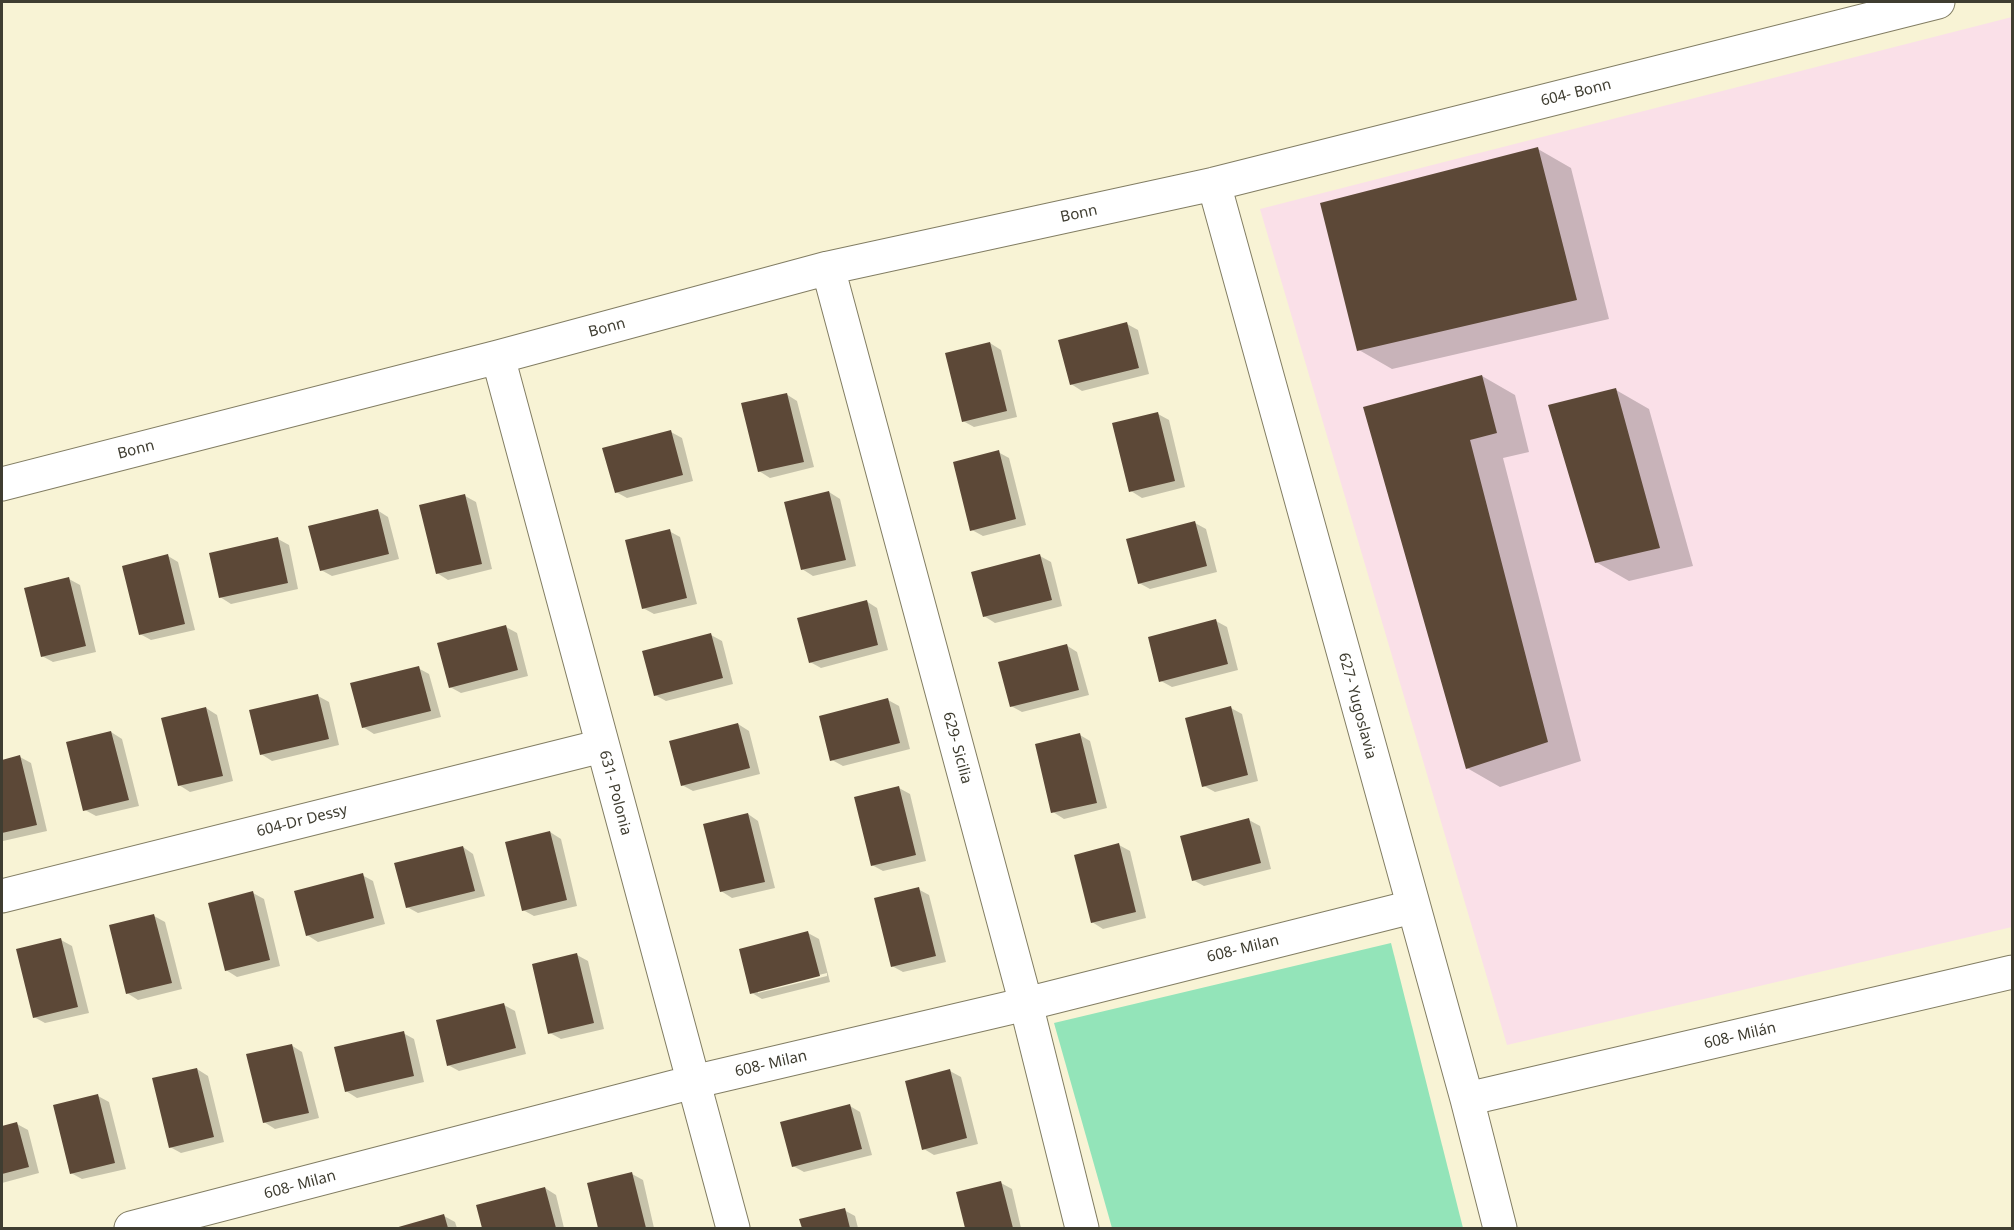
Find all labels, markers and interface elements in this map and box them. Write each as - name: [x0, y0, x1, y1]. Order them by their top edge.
- street label: 604- Bonn: [1539, 76, 1613, 110]
- street label: Bonn: [1059, 201, 1099, 227]
- street label: Bonn: [587, 314, 627, 342]
- street label: Bonn: [116, 437, 156, 463]
- street label: 627- Yugoslavia: [1334, 651, 1380, 761]
- street label: 629- Sicilia: [939, 710, 975, 786]
- street label: 631- Polonia: [595, 749, 635, 837]
- street label: 604-Dr Dessy: [255, 801, 349, 841]
- street label: 608- Milan: [1205, 931, 1281, 967]
- street label: 608- Milán: [1702, 1019, 1778, 1053]
- street label: 608- Milan: [733, 1047, 809, 1081]
- street label: 608- Milan: [262, 1167, 338, 1203]

